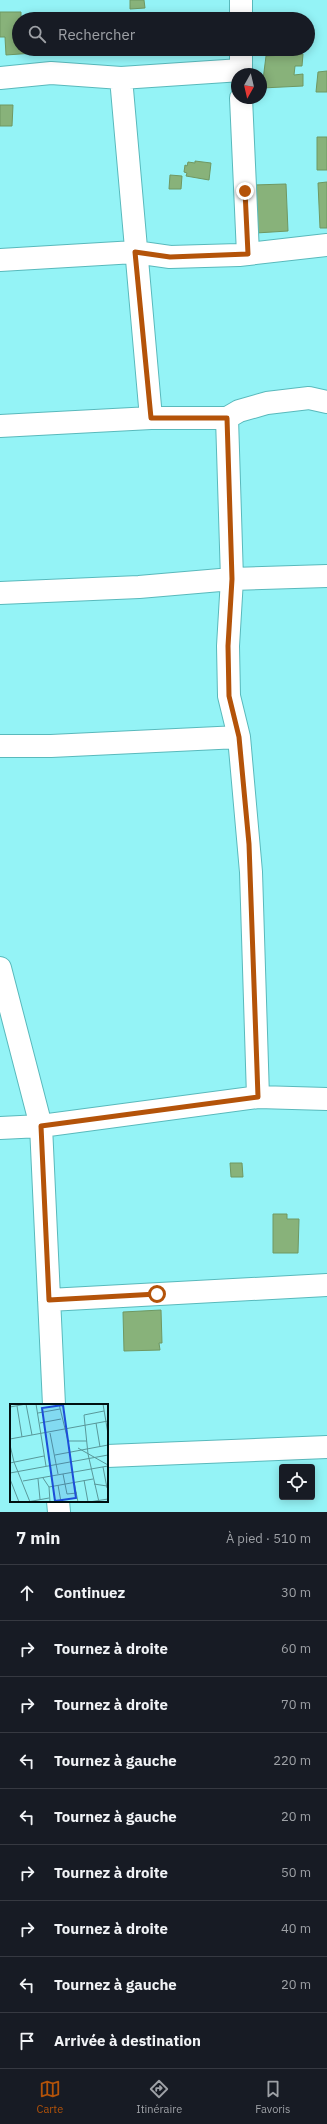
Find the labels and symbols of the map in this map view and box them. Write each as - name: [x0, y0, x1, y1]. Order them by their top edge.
- north arrow: [231, 68, 267, 104]
- route end: [236, 182, 254, 200]
- route start: [148, 1285, 166, 1303]
- inset map: [10, 1404, 108, 1502]

